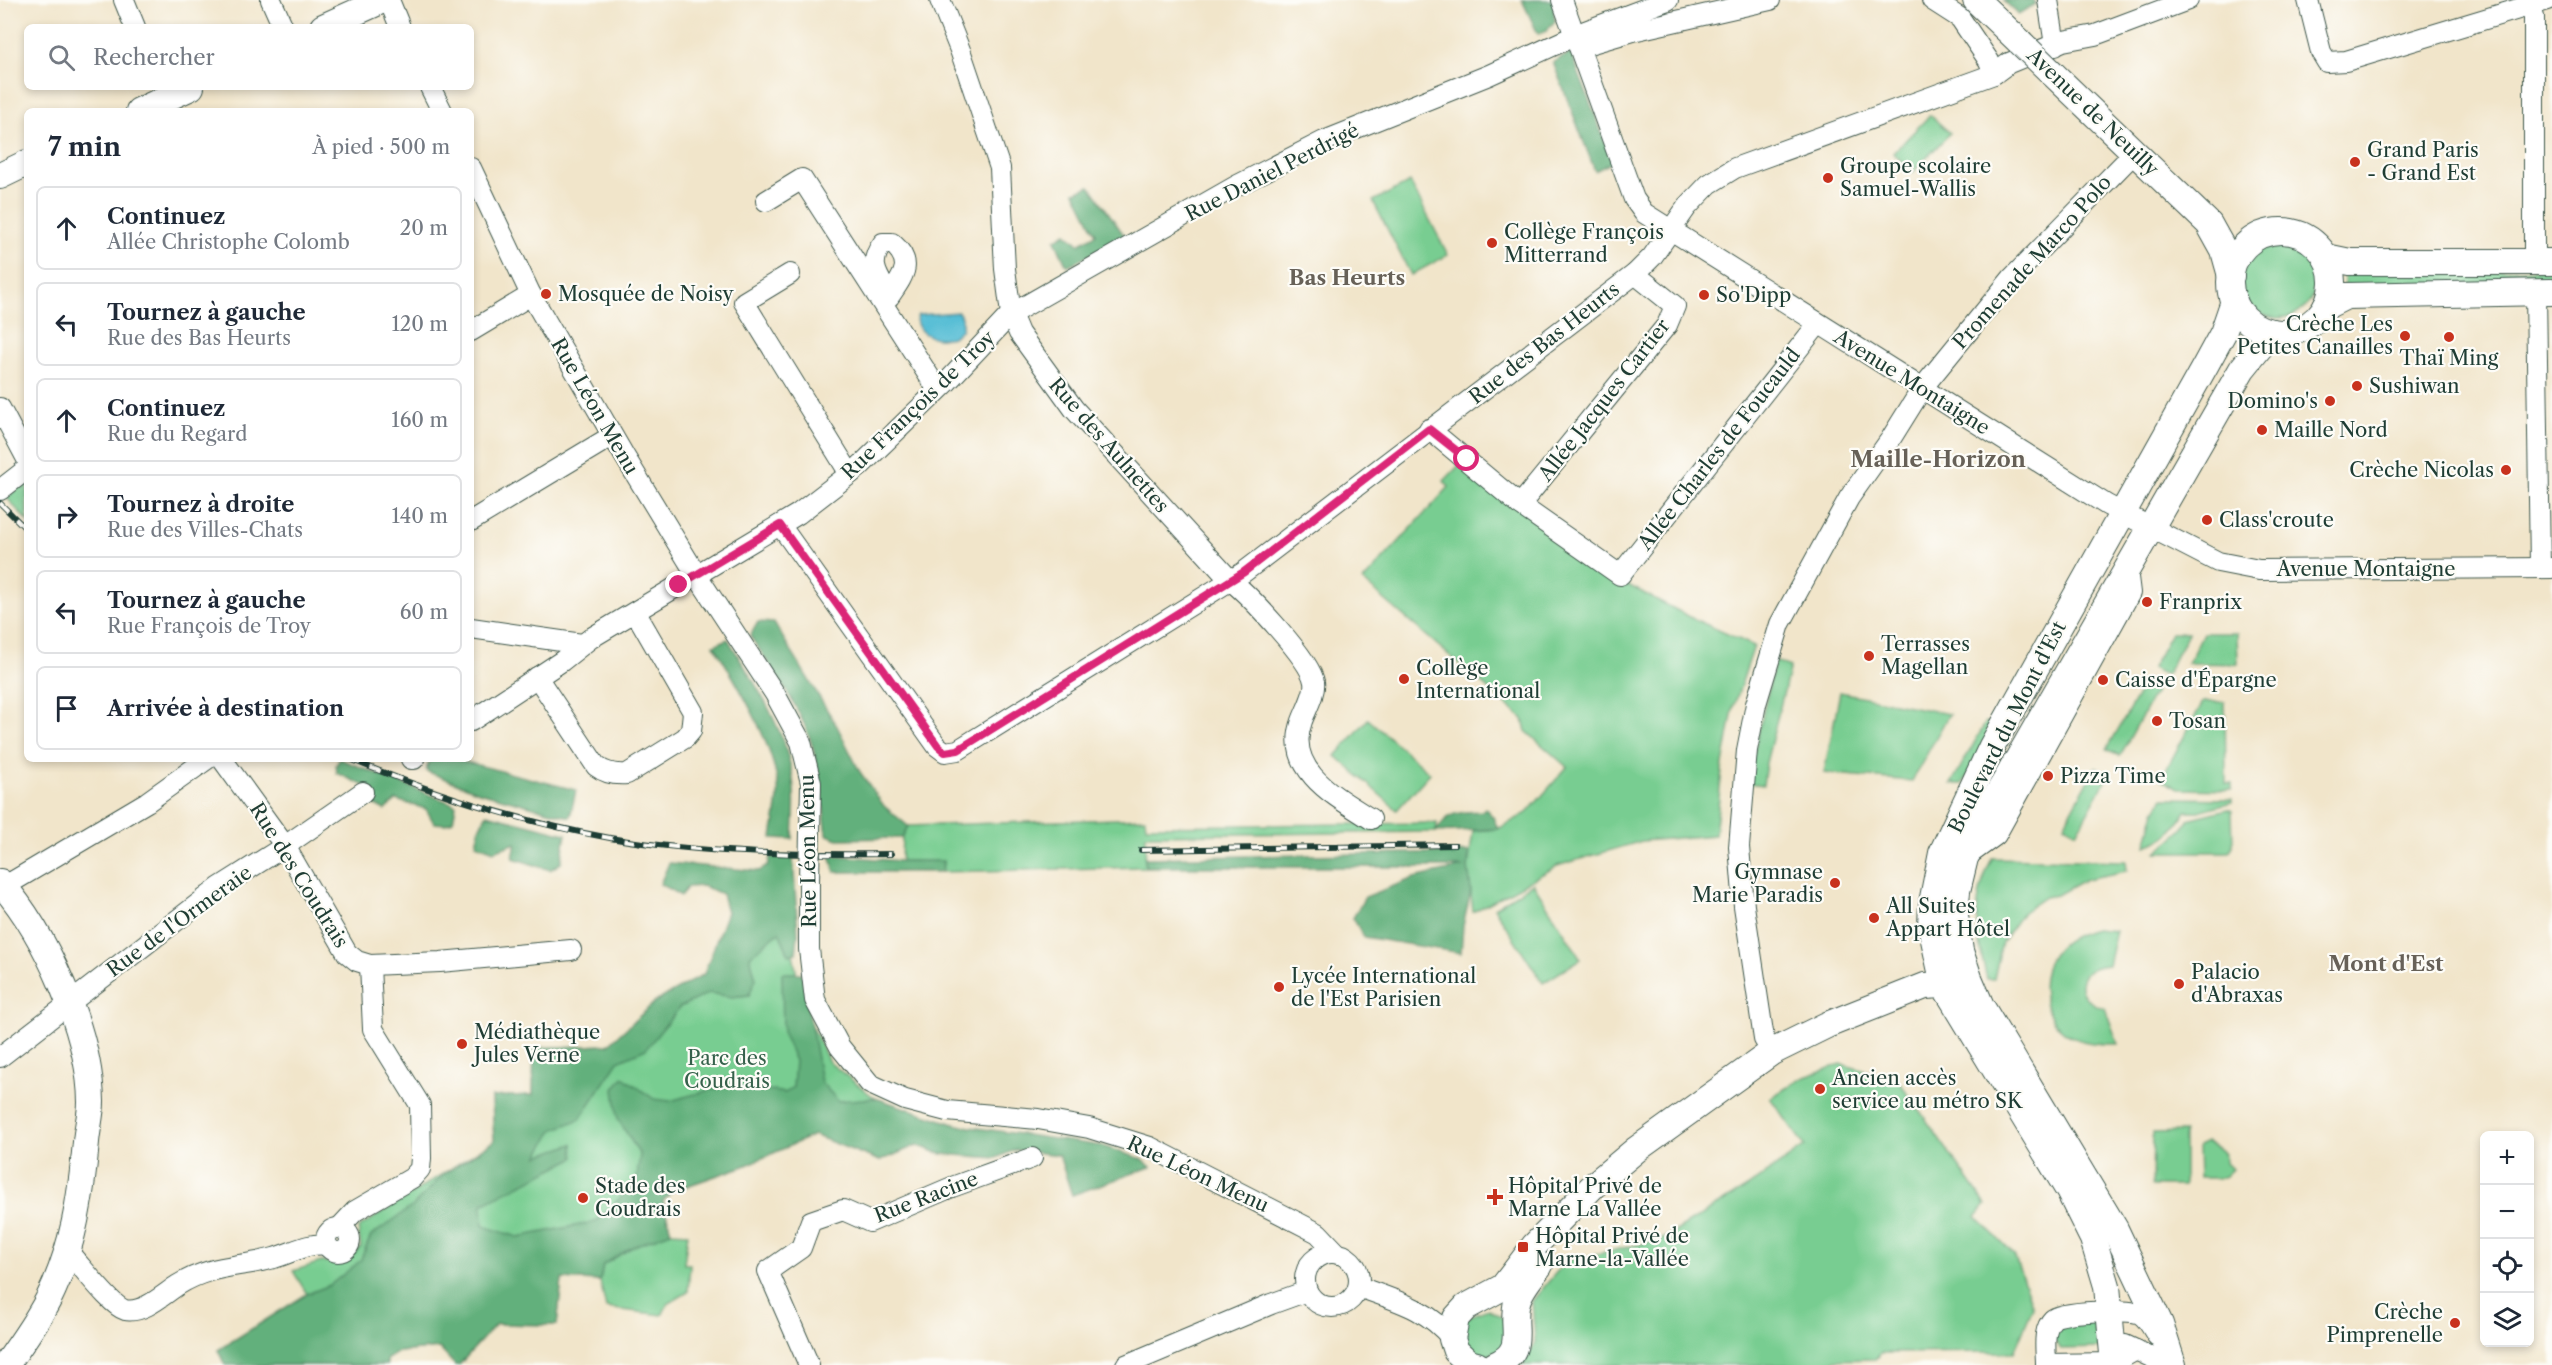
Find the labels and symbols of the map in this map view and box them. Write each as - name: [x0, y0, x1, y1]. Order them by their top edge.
- street label: Avenue de Neuilly: [2021, 42, 2164, 182]
- street label: Rue Daniel Perdrigé: [1181, 118, 1363, 226]
- place label: Grand Paris - Grand Est: [2367, 138, 2479, 185]
- place label: Groupe scolaire Samuel-Wallis: [1840, 154, 1991, 201]
- marker: Grand Paris - Grand Est: [2348, 155, 2362, 169]
- street label: Promenade Marco Polo: [1948, 170, 2116, 354]
- marker: Groupe scolaire Samuel-Wallis: [1821, 171, 1835, 185]
- place label: Collège François Mitterrand: [1504, 220, 1664, 267]
- marker: Collège François Mitterrand: [1485, 236, 1499, 250]
- district label: Bas Heurts: [1289, 265, 1405, 290]
- street label: Rue des Bas Heurts: [1464, 277, 1624, 409]
- place label: Mosquée de Noisy: [558, 282, 734, 306]
- place label: So'Dipp: [1716, 283, 1791, 307]
- marker: Mosquée de Noisy: [539, 287, 553, 301]
- marker: So'Dipp: [1697, 288, 1711, 302]
- place label: Crèche Les Petites Canailles: [2237, 312, 2393, 359]
- street label: Allée Jacques Cartier: [1533, 314, 1675, 487]
- street label: Avenue Montaigne: [1829, 324, 1994, 440]
- street label: Rue François de Troy: [836, 325, 1000, 484]
- marker: Crèche Les Petites Canailles: [2398, 329, 2412, 343]
- marker: Thaï Ming: [2442, 330, 2456, 344]
- street label: Rue Léon Menu: [546, 333, 644, 479]
- street label: Allée Charles de Foucauld: [1632, 343, 1805, 555]
- place label: Thaï Ming: [2400, 346, 2499, 370]
- street label: Rue des Aulnettes: [1044, 373, 1174, 517]
- place label: Sushiwan: [2369, 374, 2460, 398]
- marker: Sushiwan: [2350, 379, 2364, 393]
- place label: Domino's: [2227, 389, 2318, 413]
- marker: Domino's: [2323, 394, 2337, 408]
- place label: Maille Nord: [2274, 418, 2388, 442]
- marker: Maille Nord: [2255, 423, 2269, 437]
- route start: [1453, 445, 1479, 471]
- district label: Maille-Horizon: [1850, 446, 2026, 473]
- place label: Crèche Nicolas: [2349, 458, 2494, 482]
- marker: Crèche Nicolas: [2499, 463, 2513, 477]
- place label: Class'croute: [2219, 508, 2334, 532]
- marker: Class'croute: [2200, 513, 2214, 527]
- street label: Avenue Montaigne: [2276, 557, 2455, 581]
- route end: [665, 571, 691, 597]
- place label: Franprix: [2159, 590, 2242, 614]
- marker: Franprix: [2140, 595, 2154, 609]
- street label: Boulevard du Mont d'Est: [1943, 617, 2071, 837]
- place label: Terrasses Magellan: [1881, 632, 1970, 679]
- marker: Terrasses Magellan: [1862, 649, 1876, 663]
- place label: Collège International: [1416, 656, 1540, 703]
- place label: Caisse d'Épargne: [2115, 667, 2277, 692]
- marker: Collège International: [1397, 672, 1411, 686]
- marker: Caisse d'Épargne: [2096, 673, 2110, 687]
- place label: Tosan: [2169, 709, 2227, 733]
- marker: Tosan: [2150, 714, 2164, 728]
- place label: Pizza Time: [2060, 764, 2166, 788]
- marker: Pizza Time: [2041, 769, 2055, 783]
- street label: Rue Léon Menu: [795, 774, 821, 928]
- street label: Rue des Coudrais: [245, 798, 353, 952]
- street label: Rue de l'Ormeraie: [102, 860, 256, 982]
- place label: Gymnase Marie Paradis: [1692, 860, 1823, 907]
- marker: Gymnase Marie Paradis: [1828, 876, 1842, 890]
- place label: All Suites Appart Hôtel: [1885, 894, 2010, 941]
- marker: All Suites Appart Hôtel: [1867, 911, 1881, 925]
- district label: Mont d'Est: [2328, 951, 2444, 976]
- place label: Palacio d'Abraxas: [2191, 960, 2283, 1007]
- place label: Lycée International de l'Est Parisien: [1291, 964, 1476, 1011]
- marker: Palacio d'Abraxas: [2172, 977, 2186, 991]
- marker: Lycée International de l'Est Parisien: [1272, 980, 1286, 994]
- place label: Médiathèque Jules Verne: [471, 1020, 600, 1067]
- marker: Médiathèque Jules Verne: [455, 1037, 469, 1051]
- park label: Parc des Coudrais: [684, 1046, 770, 1093]
- place label: Ancien accès service au métro SK: [1831, 1066, 2024, 1113]
- marker: Ancien accès service au métro SK: [1813, 1082, 1827, 1096]
- street label: Rue Léon Menu: [1123, 1131, 1273, 1217]
- street label: Rue Racine: [871, 1166, 981, 1228]
- place label: Stade des Coudrais: [595, 1174, 685, 1221]
- place label: Hôpital Privé de Marne La Vallée: [1508, 1174, 1662, 1221]
- marker: Hôpital Privé de Marne La Vallée: [1486, 1188, 1504, 1206]
- marker: Stade des Coudrais: [576, 1191, 590, 1205]
- place label: Hôpital Privé de Marne-la-Vallée: [1535, 1224, 1689, 1271]
- marker: Hôpital Privé de Marne-la-Vallée: [1516, 1240, 1530, 1254]
- place label: Crèche Pimprenelle: [2327, 1300, 2443, 1347]
- marker: Crèche Pimprenelle: [2448, 1316, 2462, 1330]

